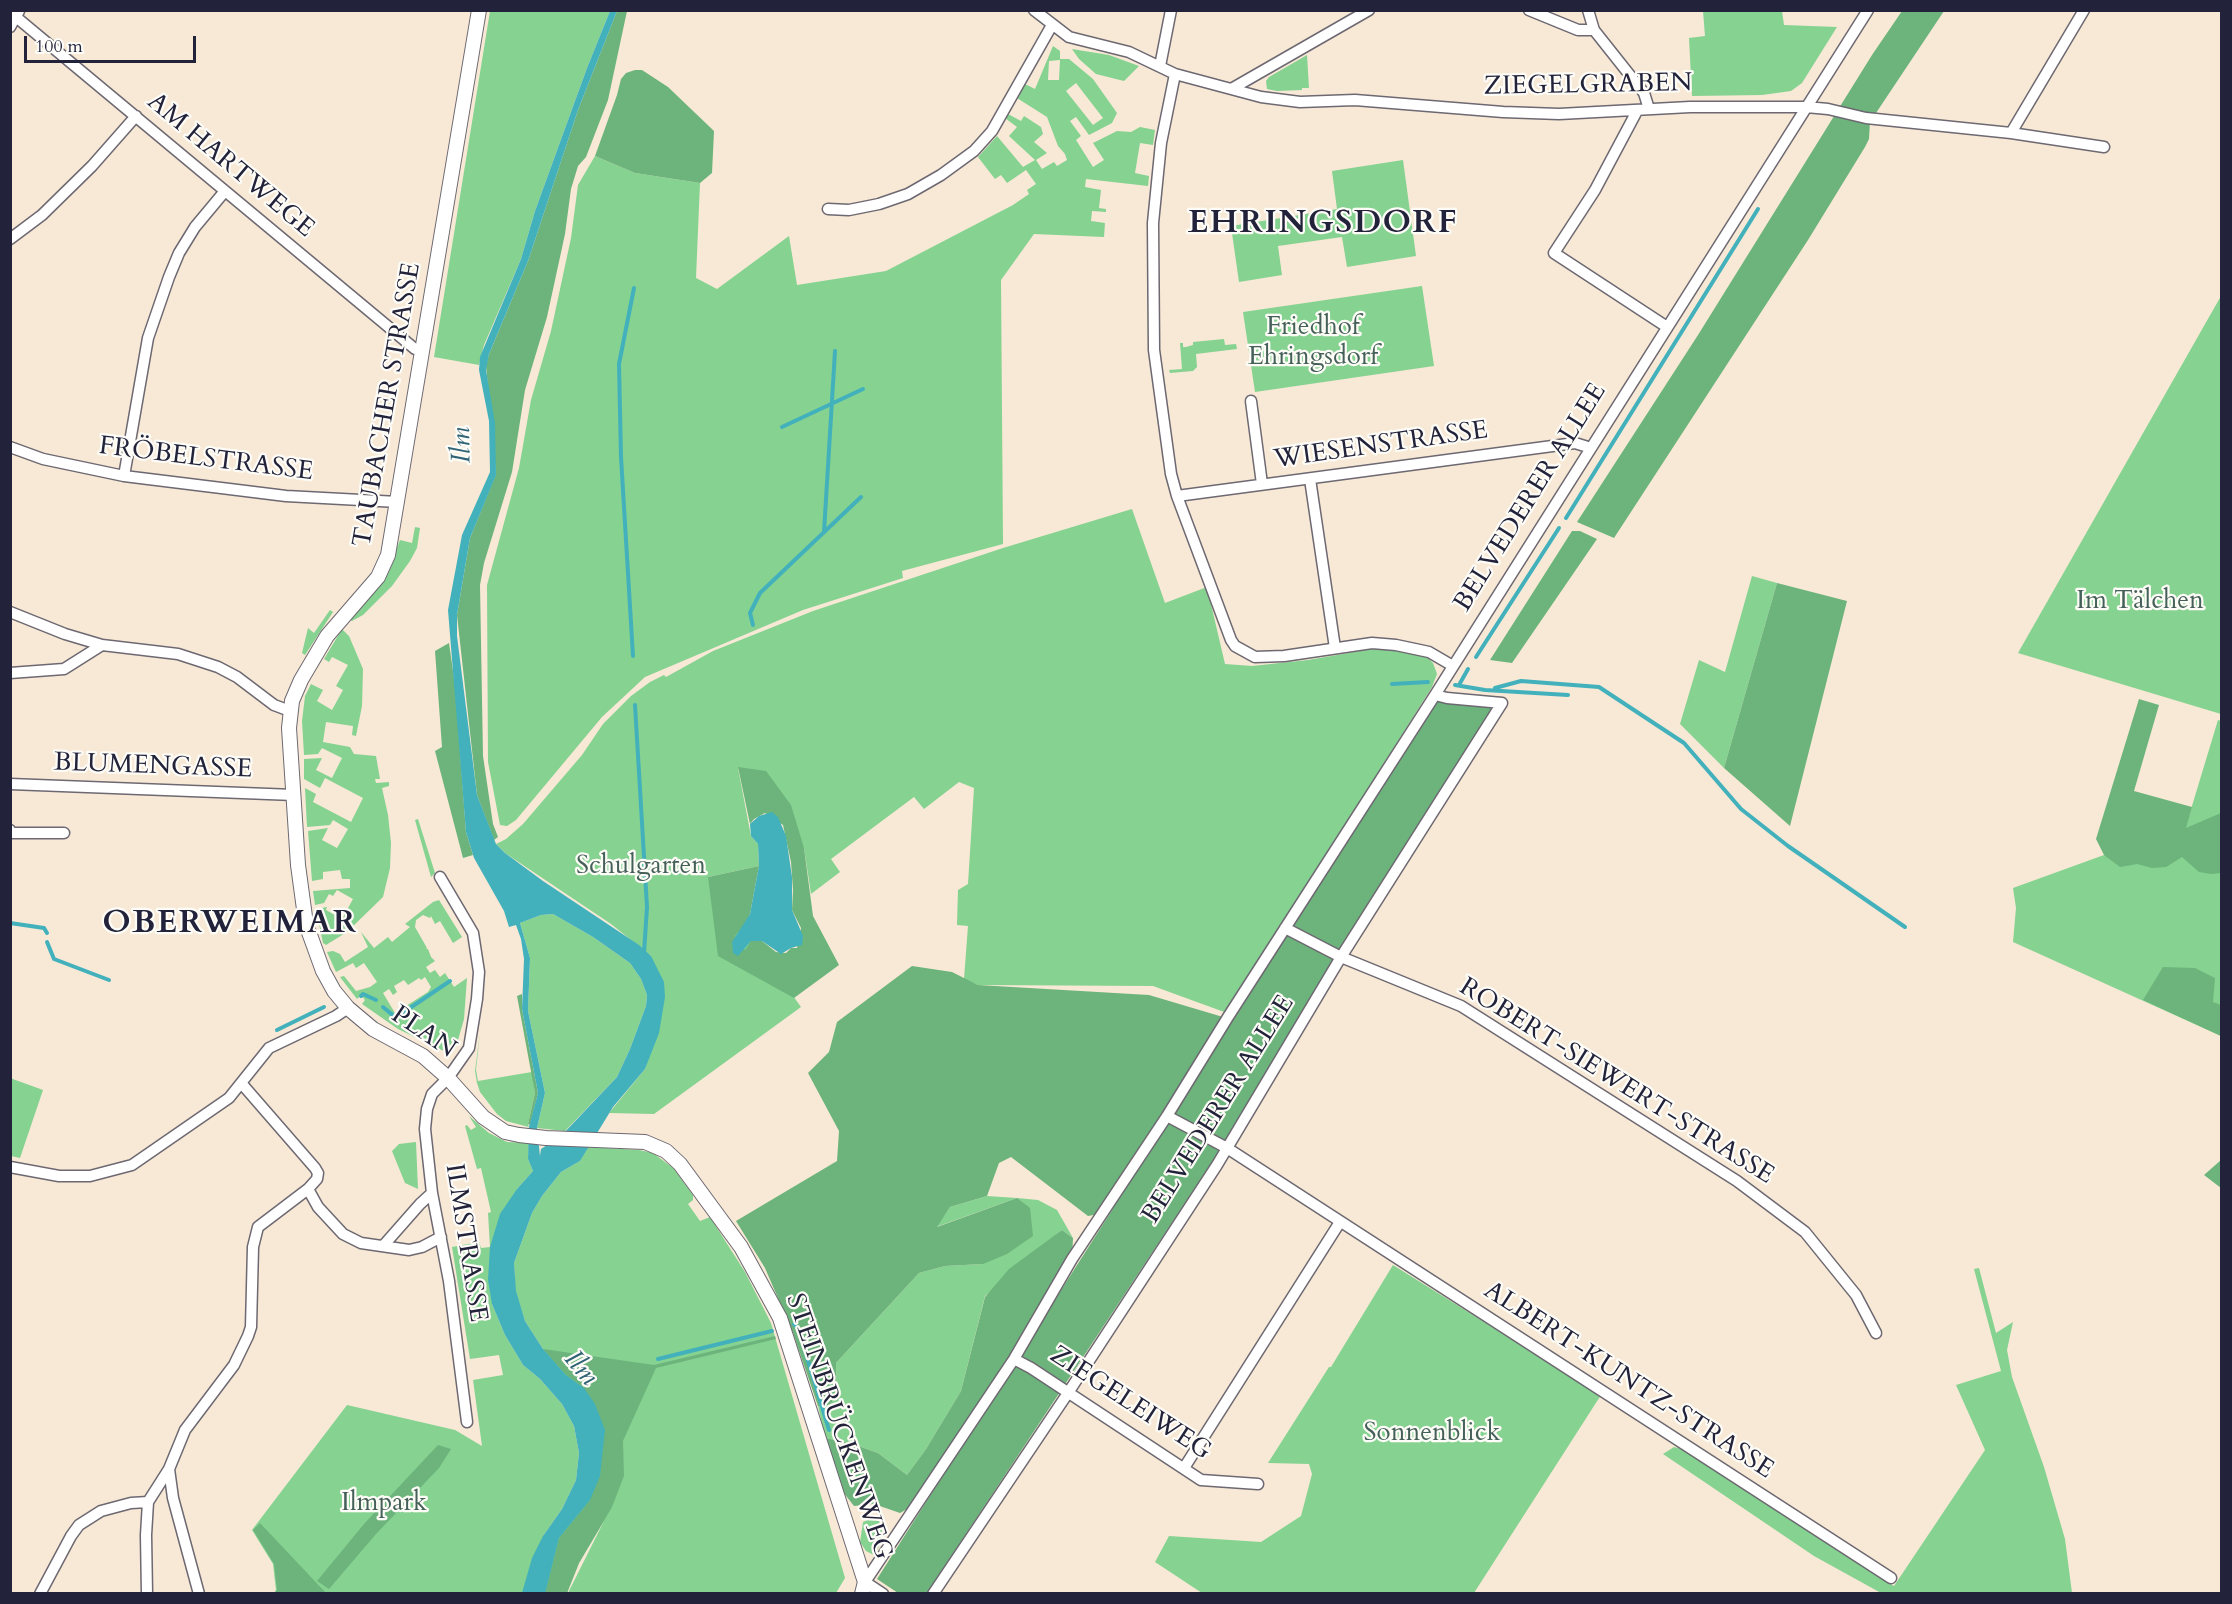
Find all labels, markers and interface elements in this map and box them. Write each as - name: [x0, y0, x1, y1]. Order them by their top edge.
- scale bar: [27, 24, 200, 62]
- text: 100 m: [35, 34, 83, 59]
- street label: ZIEGELGRABEN: [1483, 69, 1693, 103]
- street label: AM HARTWEGE: [140, 87, 320, 245]
- district label: EHRINGSDORF: [1188, 206, 1458, 244]
- street label: TAUBACHER STRASSE: [348, 260, 428, 550]
- park label: Friedhof Ehringsdorf: [1248, 312, 1378, 374]
- street label: BELVEDERER ALLEE: [1448, 378, 1614, 618]
- street label: WIESENSTRASSE: [1272, 416, 1490, 476]
- water label: Ilm: [446, 426, 480, 464]
- street label: FRÖBELSTRASSE: [97, 431, 315, 489]
- park label: Im Tälchen: [2076, 586, 2204, 618]
- street label: BLUMENGASSE: [53, 748, 253, 786]
- park label: Schulgarten: [576, 851, 706, 883]
- district label: OBERWEIMAR: [102, 906, 358, 944]
- street label: ROBERT-SIEWERT-STRASSE: [1453, 972, 1779, 1192]
- street label: BELVEDERER ALLEE: [1136, 990, 1302, 1230]
- street label: PLAN: [385, 1000, 461, 1066]
- street label: ILMSTRASSE: [437, 1162, 493, 1324]
- street label: ALBERT-KUNTZ-STRASSE: [1477, 1276, 1779, 1486]
- street label: STEINBRÜCKENWEG: [778, 1290, 898, 1564]
- street label: ZIEGELEIWEG: [1043, 1340, 1217, 1468]
- water label: Ilm: [556, 1345, 604, 1393]
- park label: Sonnenblick: [1364, 1418, 1500, 1450]
- park label: Ilmpark: [341, 1488, 427, 1520]

